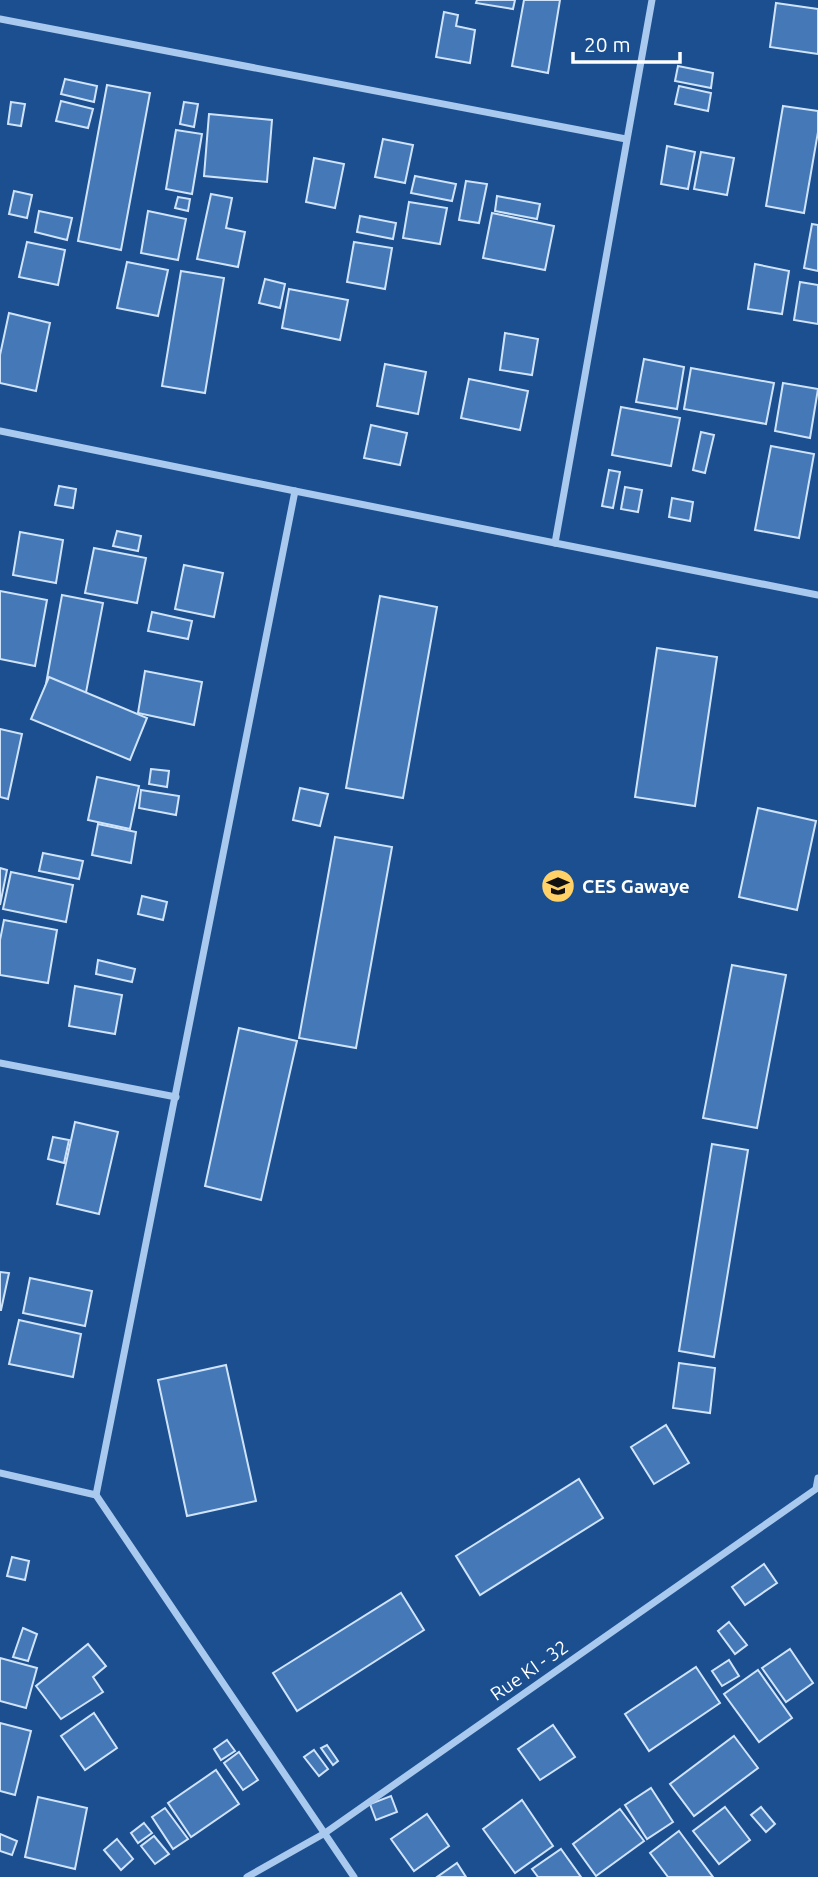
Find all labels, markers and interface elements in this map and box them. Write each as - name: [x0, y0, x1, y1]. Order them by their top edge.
- scale bar: [573, 21, 680, 65]
- text: 20 m: [584, 32, 631, 56]
- school or university icon: CES Gawaye: [539, 867, 577, 905]
- place label: CES Gawaye: [582, 875, 690, 897]
- street label: Rue KI - 32: [486, 1635, 572, 1705]

